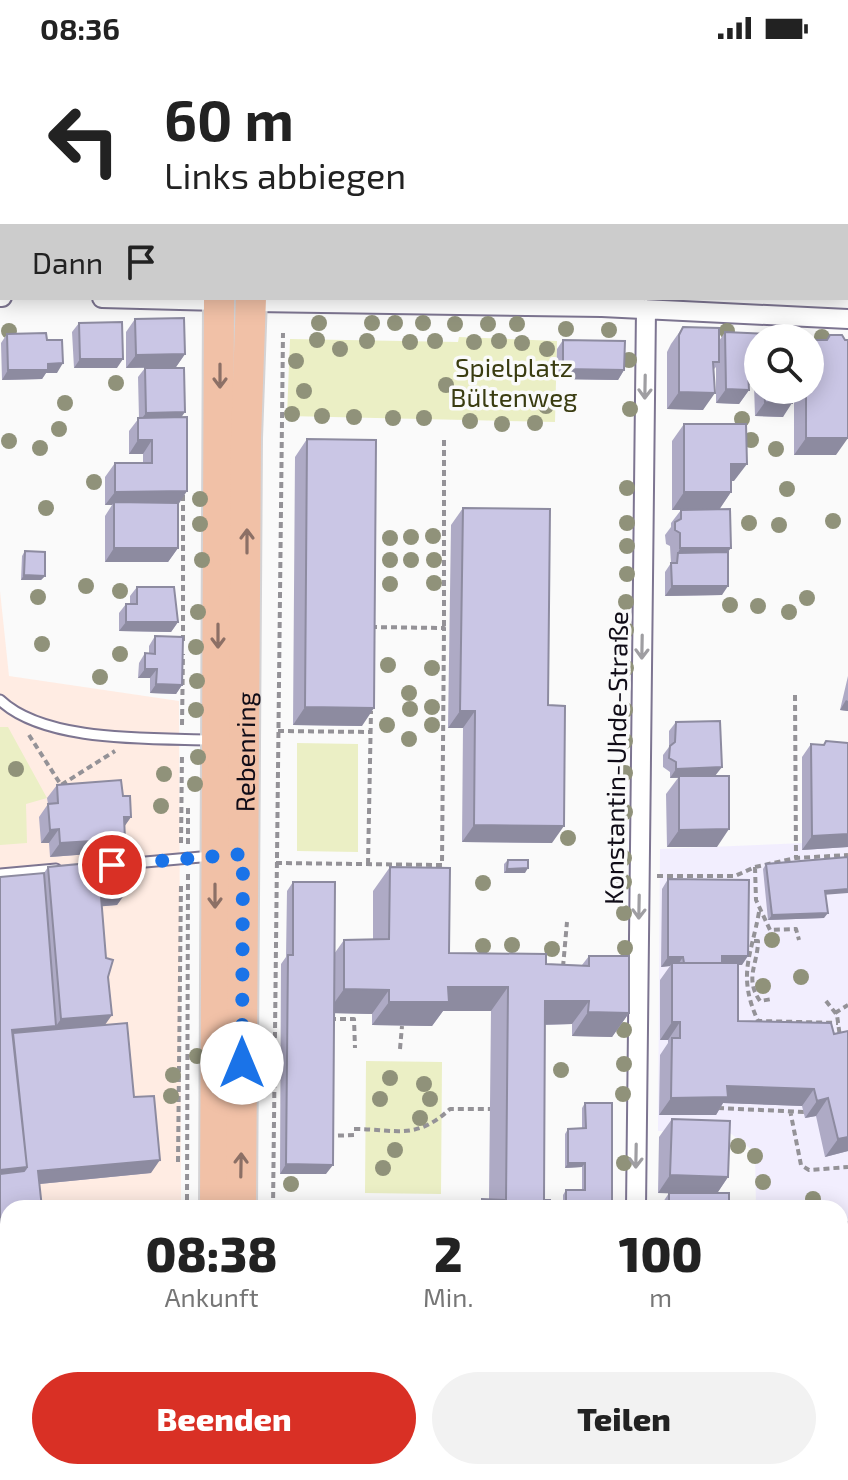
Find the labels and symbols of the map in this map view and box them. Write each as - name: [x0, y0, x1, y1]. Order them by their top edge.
- park label: Spielplatz Bültenweg: [450, 351, 578, 412]
- one-way arrow: [212, 362, 227, 389]
- one-way arrow: [637, 373, 653, 400]
- one-way arrow: [239, 528, 255, 555]
- street label: Konstantin-Uhde-Straße: [597, 611, 633, 905]
- one-way arrow: [210, 622, 226, 649]
- one-way arrow: [634, 633, 650, 660]
- street label: Rebenring: [228, 692, 260, 812]
- pin: [78, 831, 146, 899]
- one-way arrow: [207, 882, 223, 909]
- one-way arrow: [631, 893, 647, 920]
- position arrow: [200, 1021, 284, 1105]
- one-way arrow: [628, 1142, 644, 1169]
- one-way arrow: [233, 1152, 249, 1179]

